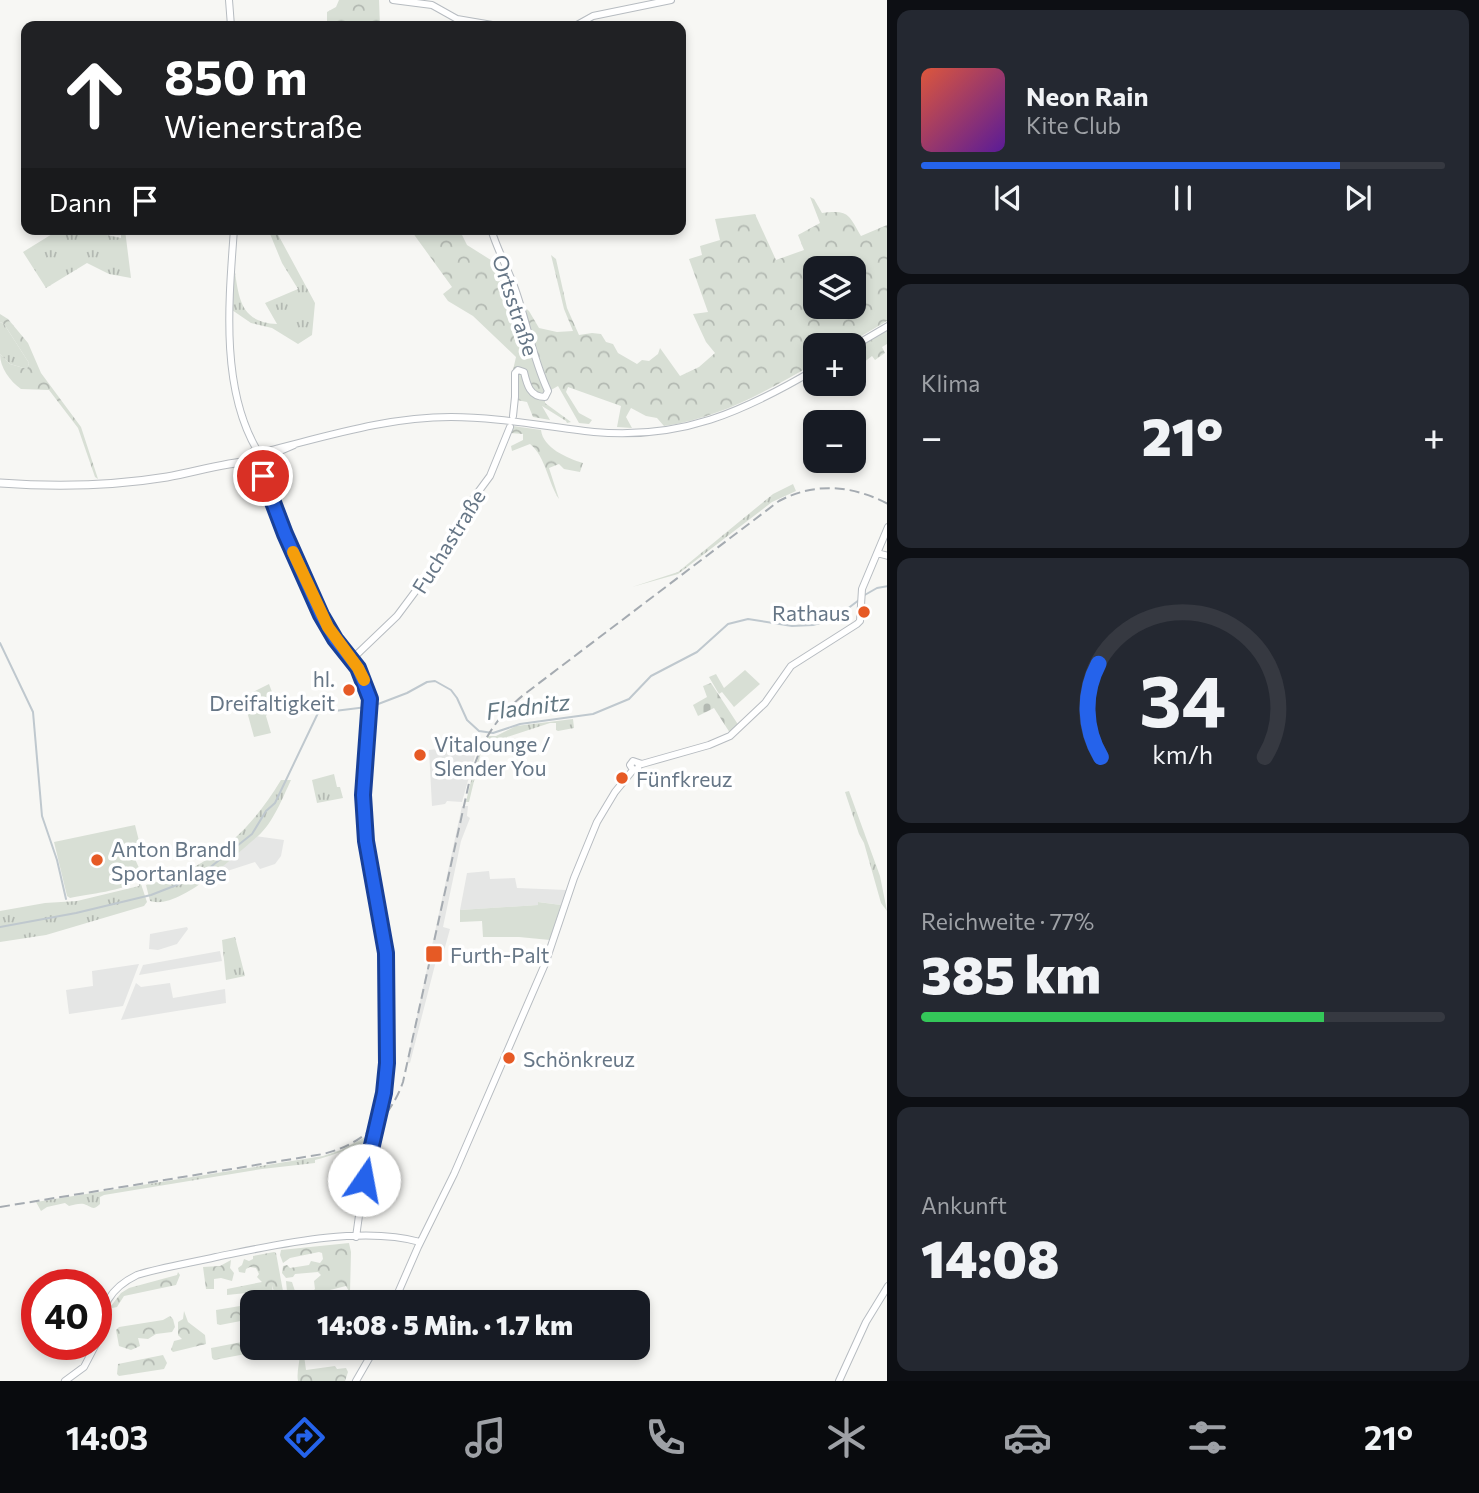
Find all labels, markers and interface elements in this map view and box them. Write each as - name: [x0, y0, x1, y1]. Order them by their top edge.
- text: 850 m: [164, 45, 308, 105]
- icon: ahead: [49, 49, 140, 140]
- text: Neon Rain: [1026, 80, 1149, 111]
- text: Wienerstraße: [164, 105, 362, 145]
- text: Kite Club: [1026, 111, 1121, 139]
- icon: previous: [989, 179, 1027, 217]
- icon: pause: [1164, 179, 1202, 217]
- icon: next: [1339, 179, 1377, 217]
- icon: arrive: [126, 182, 164, 220]
- text: Dann: [49, 186, 112, 217]
- street label: Ortsstraße: [488, 251, 544, 359]
- map controls: [803, 256, 866, 473]
- button: layers: [803, 256, 866, 319]
- button: +: [803, 333, 866, 396]
- text: Klima: [921, 369, 980, 397]
- text: 21°: [1142, 403, 1223, 467]
- button: −: [803, 410, 866, 473]
- text: −: [921, 412, 943, 459]
- text: +: [1423, 412, 1445, 459]
- pin: [233, 446, 293, 506]
- icon: arrive: [244, 457, 282, 495]
- street label: Fuchastraße: [406, 484, 490, 598]
- place label: Rathaus: [772, 600, 850, 625]
- marker: Rathaus: [856, 604, 872, 620]
- text: 34: [1139, 653, 1227, 742]
- place label: hl. Dreifaltigkeit: [209, 666, 335, 715]
- marker: hl. Dreifaltigkeit: [341, 682, 357, 698]
- water label: Fladnitz: [484, 687, 572, 725]
- place label: Vitalounge / Slender You: [434, 731, 551, 780]
- text: km/h: [1153, 738, 1213, 768]
- marker: Vitalounge / Slender You: [412, 747, 428, 763]
- place label: Fünfkreuz: [636, 766, 732, 791]
- marker: Fünfkreuz: [614, 770, 630, 786]
- place label: Anton Brandl Sportanlage: [111, 836, 237, 885]
- marker: Anton Brandl Sportanlage: [89, 852, 105, 868]
- text: Reichweite · 77%: [921, 907, 1094, 935]
- text: 385 km: [921, 941, 1101, 1005]
- place label: Furth-Palt: [450, 942, 549, 967]
- marker: Furth-Palt: [424, 944, 444, 964]
- place label: Schönkreuz: [523, 1046, 635, 1071]
- marker: Schönkreuz: [501, 1050, 517, 1066]
- position arrow: [327, 1143, 401, 1217]
- text: Ankunft: [921, 1191, 1007, 1219]
- text: 14:08: [921, 1225, 1060, 1289]
- speed limit sign: 40: [21, 1269, 112, 1360]
- text: 14:08 · 5 Min. · 1.7 km: [317, 1309, 573, 1340]
- icon: directions: [280, 1413, 329, 1462]
- icon: music: [461, 1413, 510, 1462]
- icon: phone: [641, 1413, 690, 1462]
- icon: climate: [822, 1413, 871, 1462]
- icon: car: [1003, 1413, 1052, 1462]
- icon: filters: [1183, 1413, 1232, 1462]
- text: 14:03: [66, 1417, 148, 1457]
- text: 21°: [1364, 1417, 1413, 1457]

